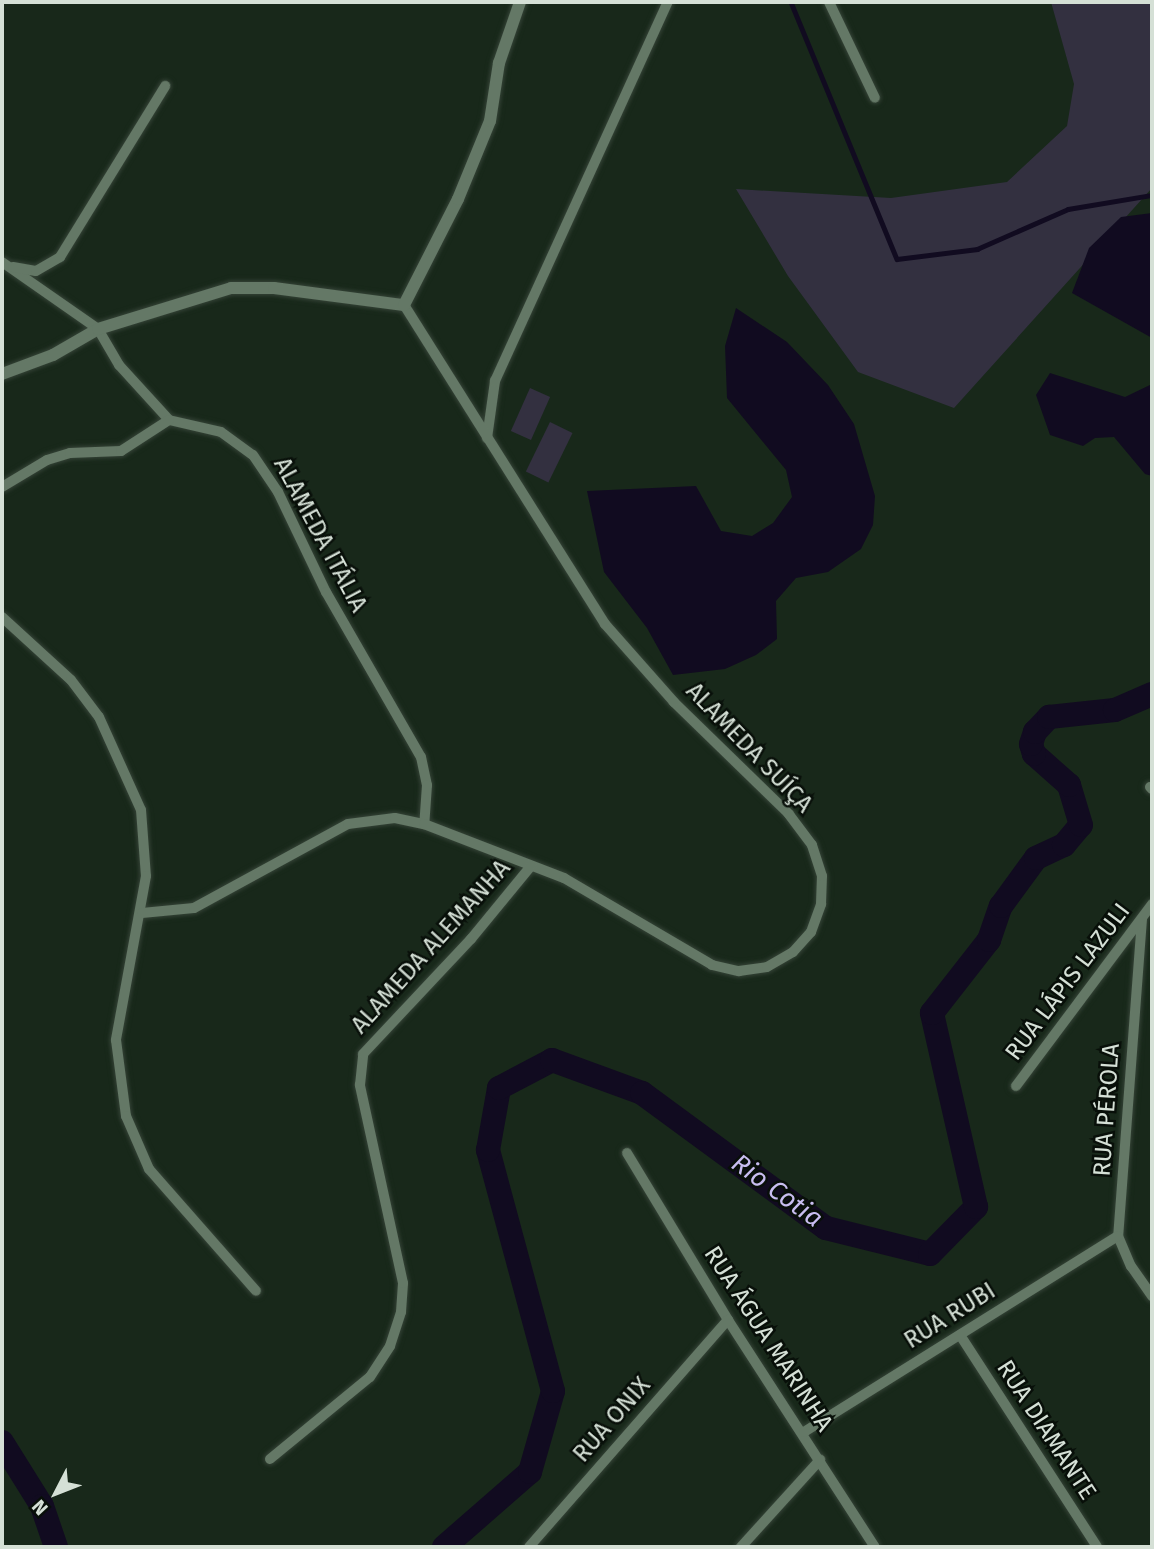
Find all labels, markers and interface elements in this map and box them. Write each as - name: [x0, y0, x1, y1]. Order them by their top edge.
- street label: ALAMEDA ITÁLIA: [267, 453, 373, 617]
- street label: ALAMEDA SUÍÇA: [680, 677, 818, 819]
- street label: ALAMEDA ALEMANHA: [345, 854, 517, 1040]
- street label: RUA LÁPIS LAZULI: [1000, 898, 1136, 1066]
- street label: RUA PÉROLA: [1088, 1042, 1126, 1178]
- water label: Rio Cotia: [725, 1148, 829, 1234]
- street label: RUA ÁGUA MARINHA: [697, 1241, 839, 1437]
- street label: RUA RUBI: [899, 1277, 1001, 1355]
- street label: RUA DIAMANTE: [990, 1355, 1102, 1505]
- street label: RUA ONIX: [567, 1372, 657, 1468]
- north arrow: [21, 1458, 91, 1528]
- text: N: [27, 1495, 53, 1520]

